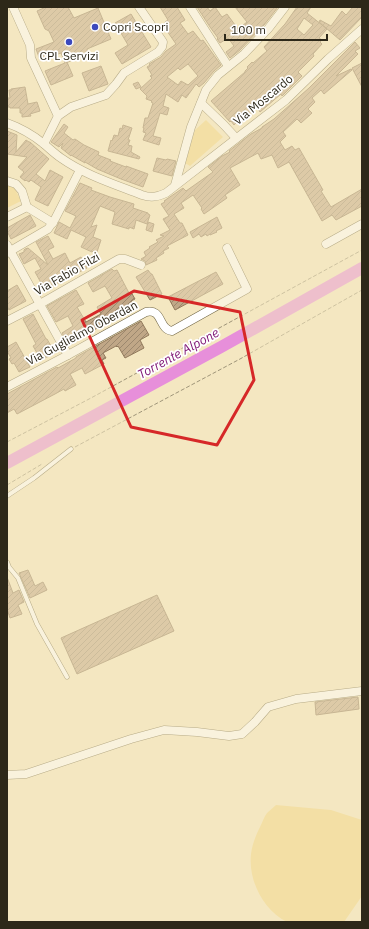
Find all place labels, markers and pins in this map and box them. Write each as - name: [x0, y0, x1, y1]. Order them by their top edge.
- place label: Copri Scopri: [103, 19, 168, 34]
- marker: Copri Scopri: [90, 22, 100, 32]
- marker: CPL Servizi: [64, 37, 74, 47]
- place label: CPL Servizi: [39, 48, 99, 63]

